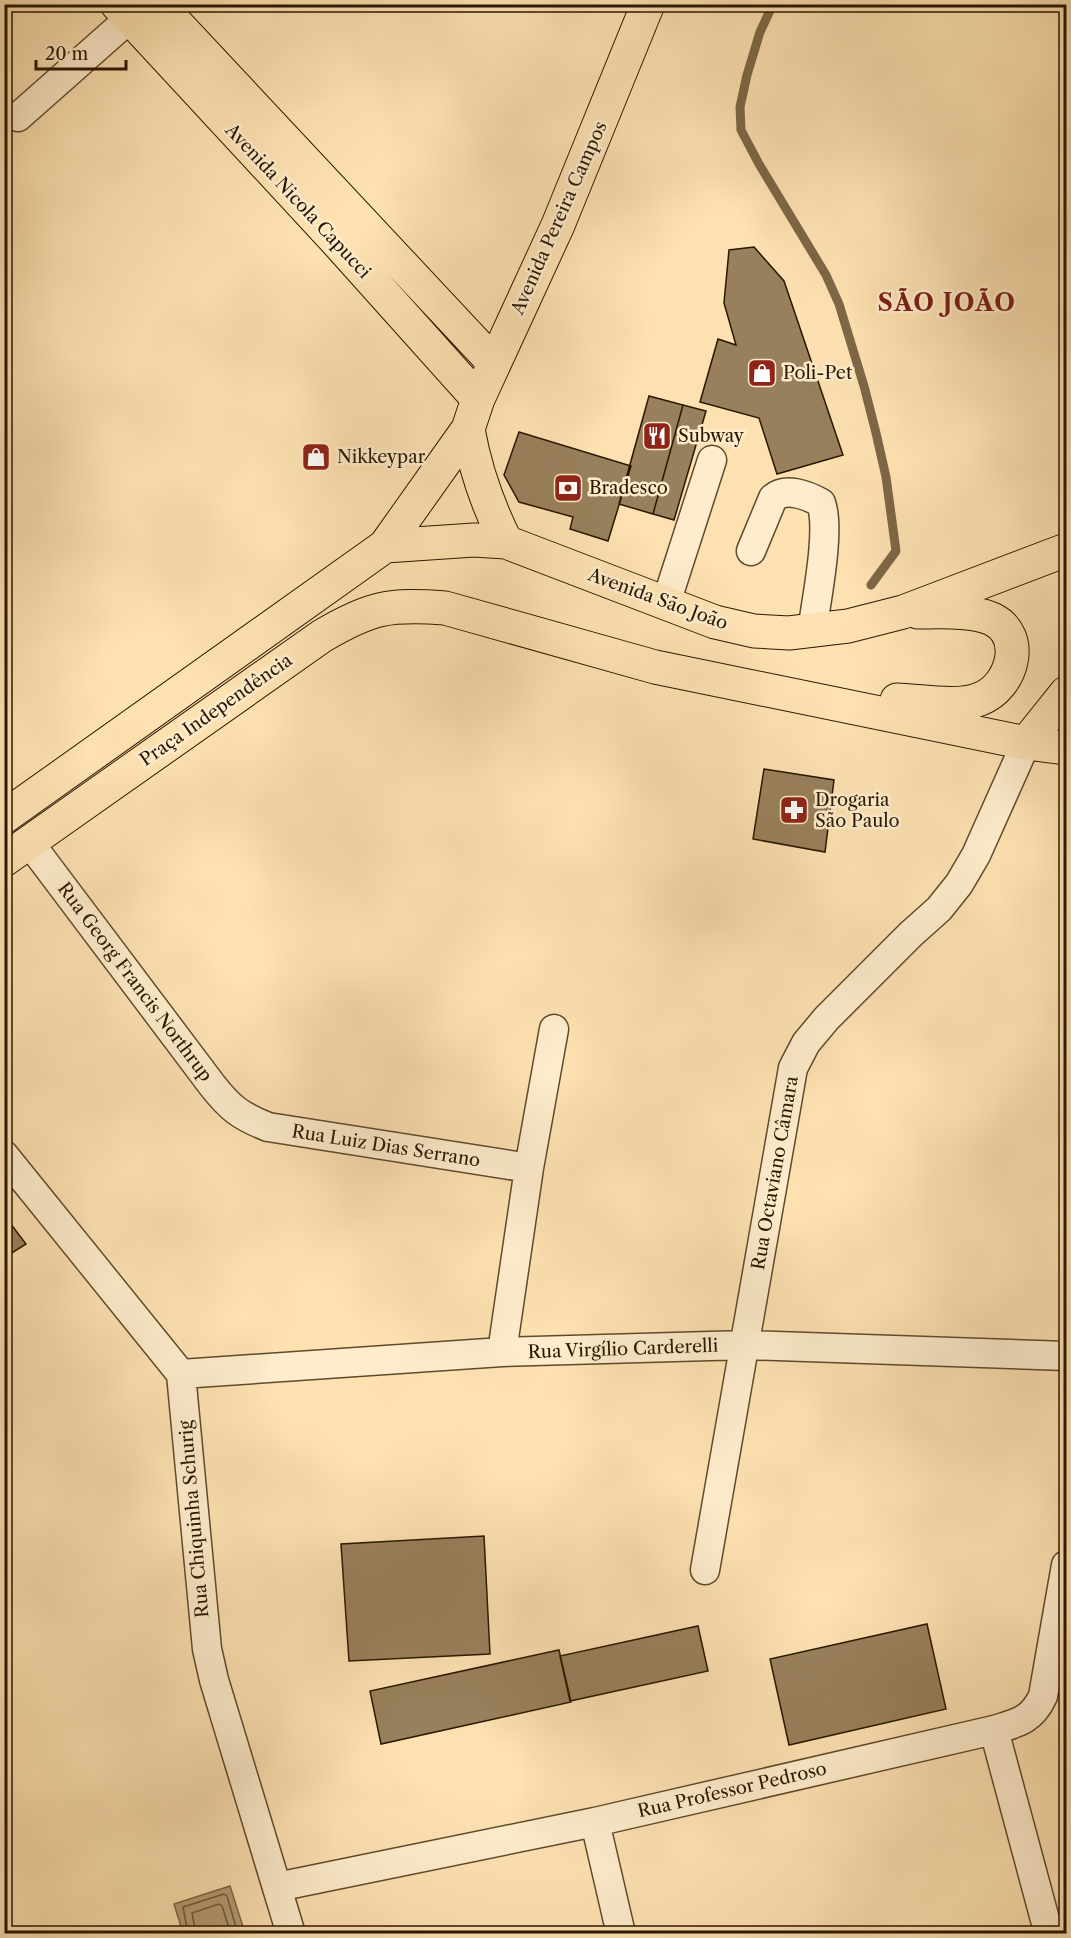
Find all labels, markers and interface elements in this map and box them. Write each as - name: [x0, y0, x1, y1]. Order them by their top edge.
- scale bar: [36, 33, 126, 71]
- text: 20 m: [45, 43, 89, 65]
- street label: Avenida Nicola Capucci: [220, 118, 376, 283]
- street label: Avenida Pereira Campos: [506, 118, 612, 319]
- district label: SÃO JOÃO: [878, 288, 1016, 317]
- shop icon: Poli-Pet: [746, 357, 778, 389]
- place label: Poli-Pet: [783, 362, 853, 384]
- restaurant icon: Subway: [641, 420, 673, 452]
- place label: Subway: [678, 425, 745, 447]
- shop icon: Nikkeypar: [300, 441, 332, 473]
- place label: Nikkeypar: [337, 446, 426, 468]
- bank icon: Bradesco: [552, 472, 584, 504]
- place label: Bradesco: [589, 477, 668, 499]
- street label: Avenida São João: [584, 563, 731, 634]
- street label: Praça Independência: [136, 649, 297, 771]
- place label: Drogaria São Paulo: [815, 789, 900, 832]
- pharmacy icon: Drogaria São Paulo: [778, 794, 810, 826]
- street label: Rua Georg Francis Northrup: [53, 878, 217, 1086]
- street label: Rua Octaviano Câmara: [747, 1074, 803, 1272]
- street label: Rua Luiz Dias Serrano: [290, 1120, 482, 1172]
- street label: Rua Virgílio Carderelli: [527, 1335, 719, 1363]
- street label: Rua Chiquinha Schurig: [174, 1419, 214, 1619]
- street label: Rua Professor Pedroso: [635, 1758, 829, 1822]

